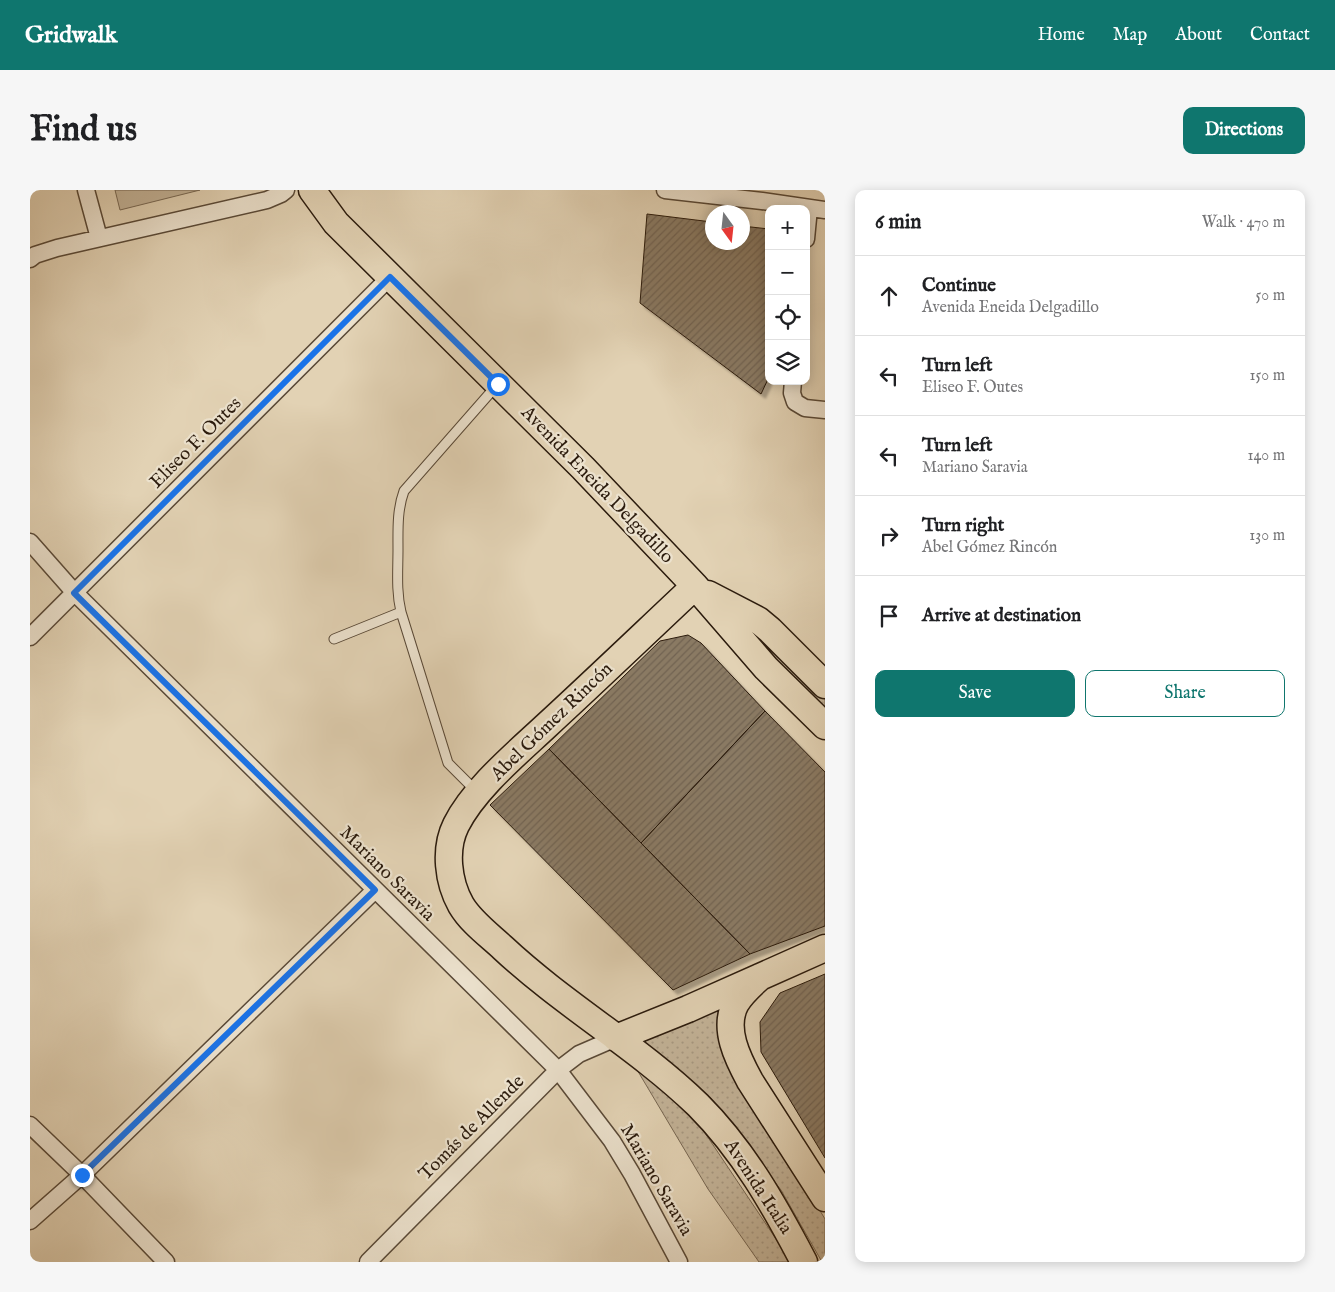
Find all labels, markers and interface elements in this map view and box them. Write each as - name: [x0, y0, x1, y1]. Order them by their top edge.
- text: Gridwalk: [25, 20, 117, 51]
- text: Home: [1038, 24, 1085, 47]
- text: Map: [1113, 24, 1147, 47]
- text: About: [1175, 24, 1222, 47]
- text: Contact: [1250, 24, 1310, 47]
- button: Directions: [1183, 107, 1305, 154]
- text: Find us: [30, 108, 137, 153]
- north arrow: [705, 205, 750, 250]
- map controls: [765, 205, 810, 385]
- button: +: [765, 205, 810, 250]
- text: 6 min: [875, 209, 921, 236]
- text: Walk · 470 m: [1202, 213, 1285, 233]
- button: −: [765, 250, 810, 295]
- text: Continue: [922, 274, 996, 298]
- icon: ahead: [875, 282, 903, 310]
- text: 50 m: [1256, 286, 1285, 306]
- button: locate: [765, 295, 810, 340]
- text: Avenida Eneida Delgadillo: [922, 298, 1099, 318]
- button: layers: [765, 340, 810, 385]
- text: Turn left: [922, 354, 993, 378]
- icon: left: [875, 362, 903, 390]
- text: 150 m: [1250, 366, 1285, 386]
- route start: [487, 373, 510, 396]
- text: Eliseo F. Outes: [922, 378, 1023, 398]
- street label: Eliseo F. Outes: [145, 392, 247, 494]
- street label: Avenida Eneida Delgadillo: [515, 400, 679, 569]
- text: Turn left: [922, 434, 993, 458]
- icon: left: [875, 442, 903, 470]
- text: 140 m: [1247, 446, 1285, 466]
- text: Mariano Saravia: [922, 458, 1028, 478]
- text: Turn right: [922, 514, 1004, 538]
- icon: right: [875, 522, 903, 550]
- text: 130 m: [1249, 526, 1285, 546]
- text: Abel Gómez Rincón: [922, 538, 1057, 558]
- icon: arrive: [875, 602, 903, 630]
- text: Arrive at destination: [922, 604, 1081, 628]
- street label: Abel Gómez Rincón: [485, 658, 618, 787]
- button: Save: [875, 670, 1075, 717]
- button: Share: [1085, 670, 1285, 717]
- street label: Mariano Saravia: [334, 821, 440, 927]
- street label: Tomás de Allende: [414, 1070, 530, 1186]
- street label: Mariano Saravia: [614, 1120, 698, 1241]
- street label: Avenida Italia: [718, 1134, 798, 1240]
- route end: [71, 1164, 94, 1187]

